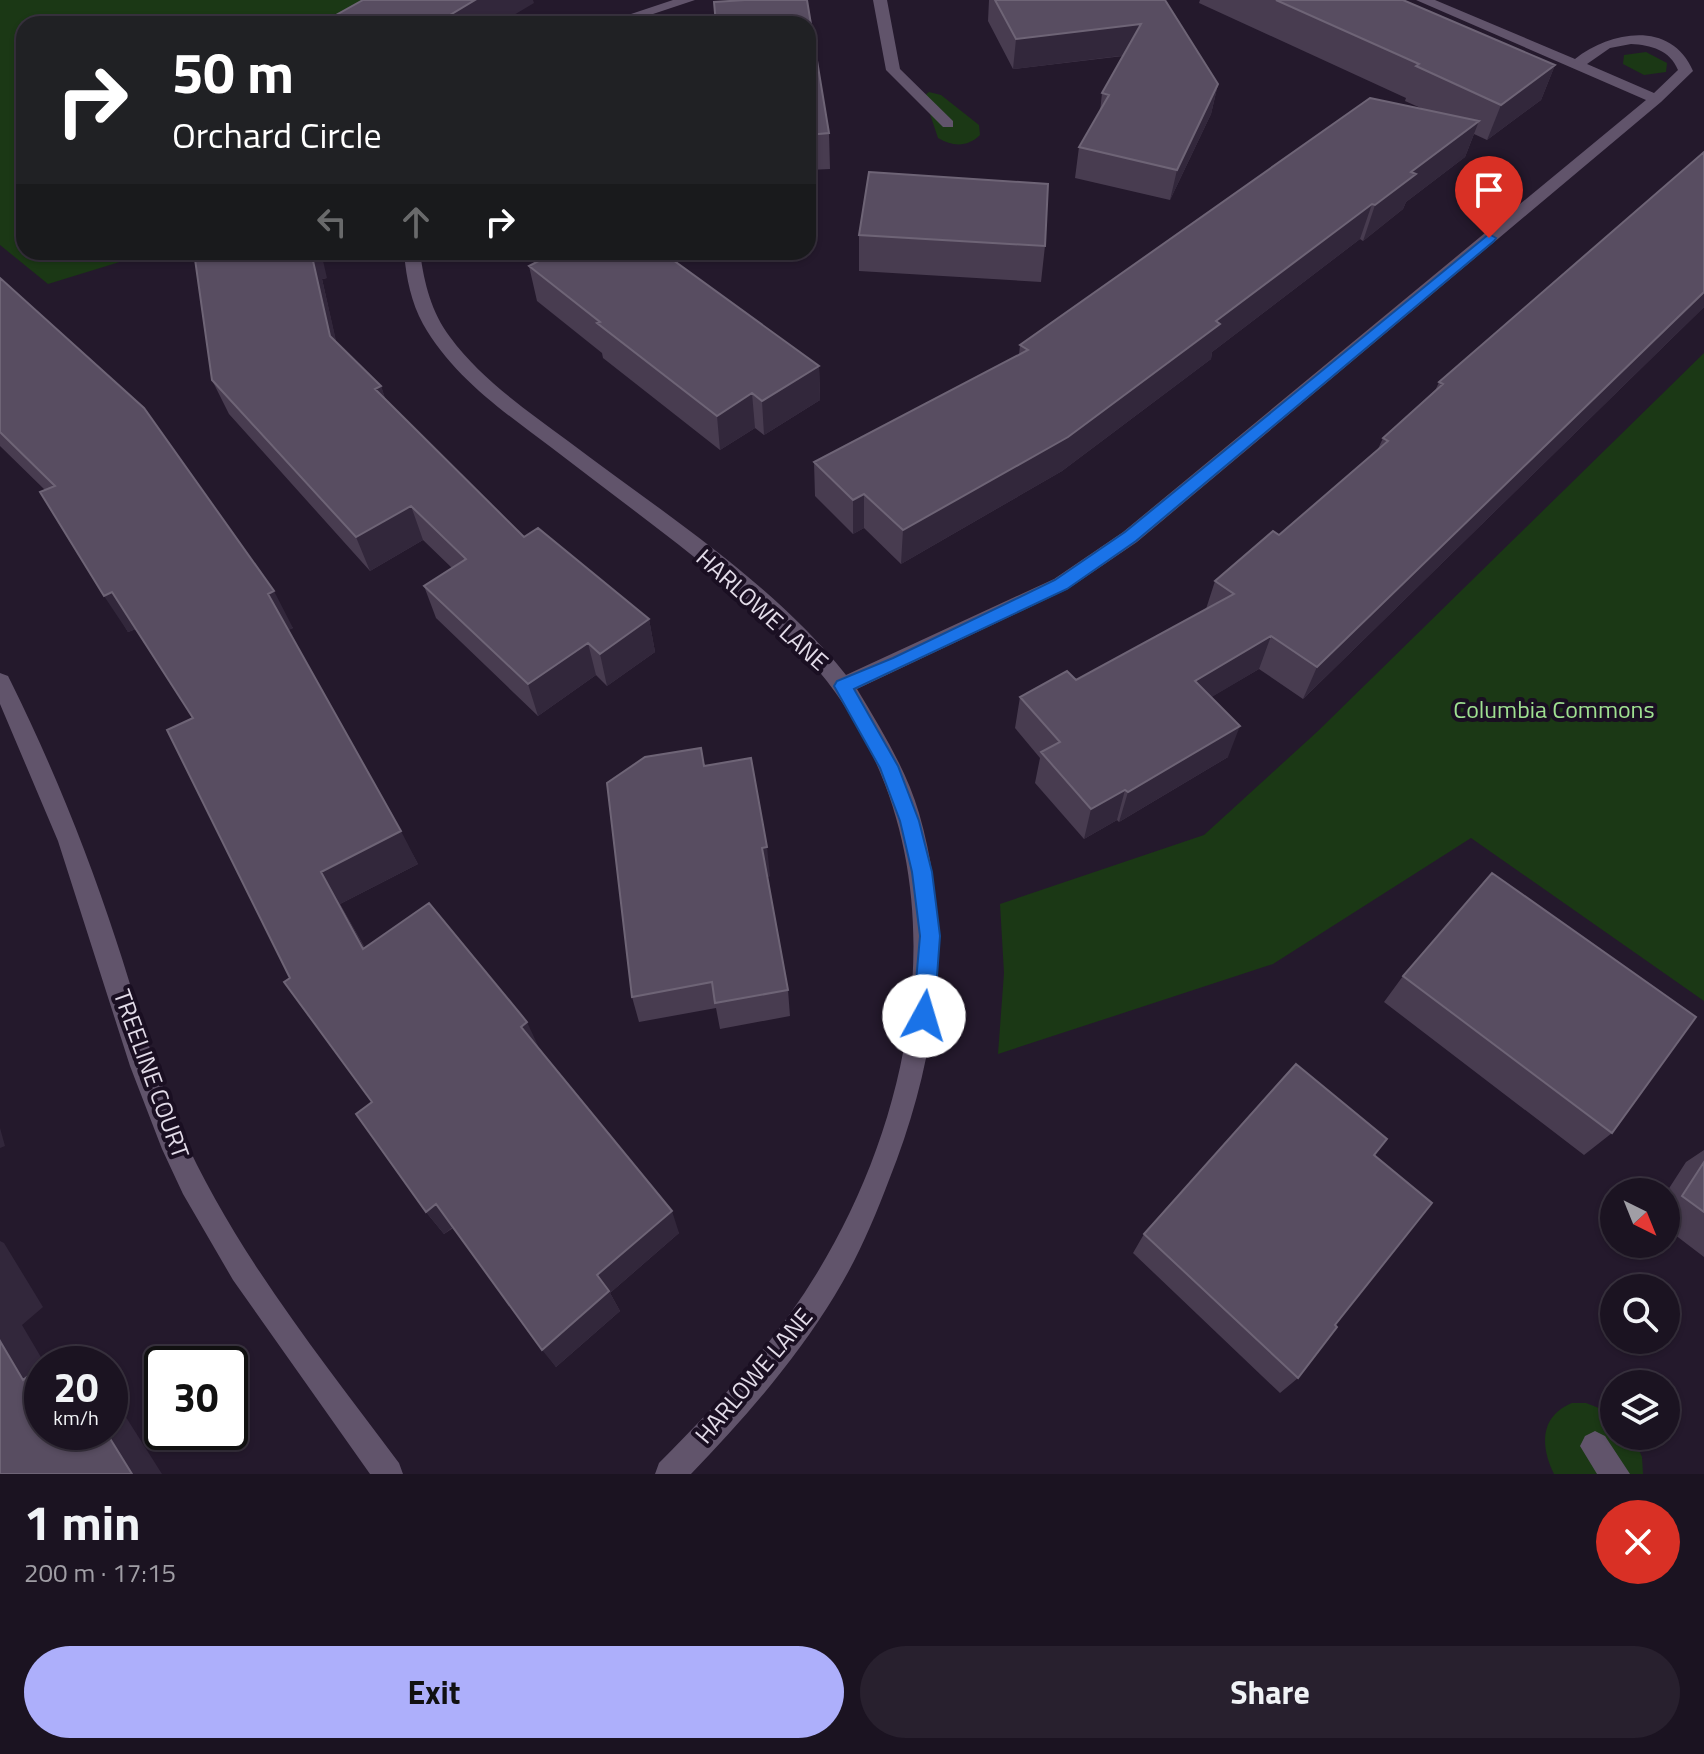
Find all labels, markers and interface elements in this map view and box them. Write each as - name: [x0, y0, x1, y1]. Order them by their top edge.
- text: 50 m: [172, 30, 294, 115]
- icon: right: [40, 48, 144, 152]
- text: Orchard Circle: [172, 107, 382, 162]
- pin: [1455, 156, 1523, 238]
- icon: arrive: [1467, 168, 1511, 212]
- icon: left: [310, 200, 354, 244]
- icon: ahead: [394, 200, 438, 244]
- icon: right: [478, 200, 522, 244]
- street label: HARLOWE LANE: [689, 540, 837, 679]
- park label: Columbia Commons: [1453, 691, 1655, 727]
- position arrow: [882, 974, 966, 1058]
- street label: TREELINE COURT: [105, 984, 199, 1164]
- north arrow: [1600, 1178, 1680, 1258]
- map controls: [1600, 1178, 1680, 1450]
- button: search: [1600, 1274, 1680, 1354]
- street label: HARLOWE LANE: [686, 1300, 821, 1451]
- speed limit sign: 30: [144, 1346, 248, 1450]
- text: 20: [54, 1357, 98, 1418]
- button: layers: [1600, 1370, 1680, 1450]
- text: km/h: [53, 1402, 99, 1433]
- text: 1 min: [24, 1486, 141, 1559]
- button: close: [1596, 1500, 1680, 1584]
- text: 200 m · 17:15: [24, 1553, 176, 1592]
- button: Exit: [24, 1646, 844, 1738]
- button: Share: [860, 1646, 1680, 1738]

